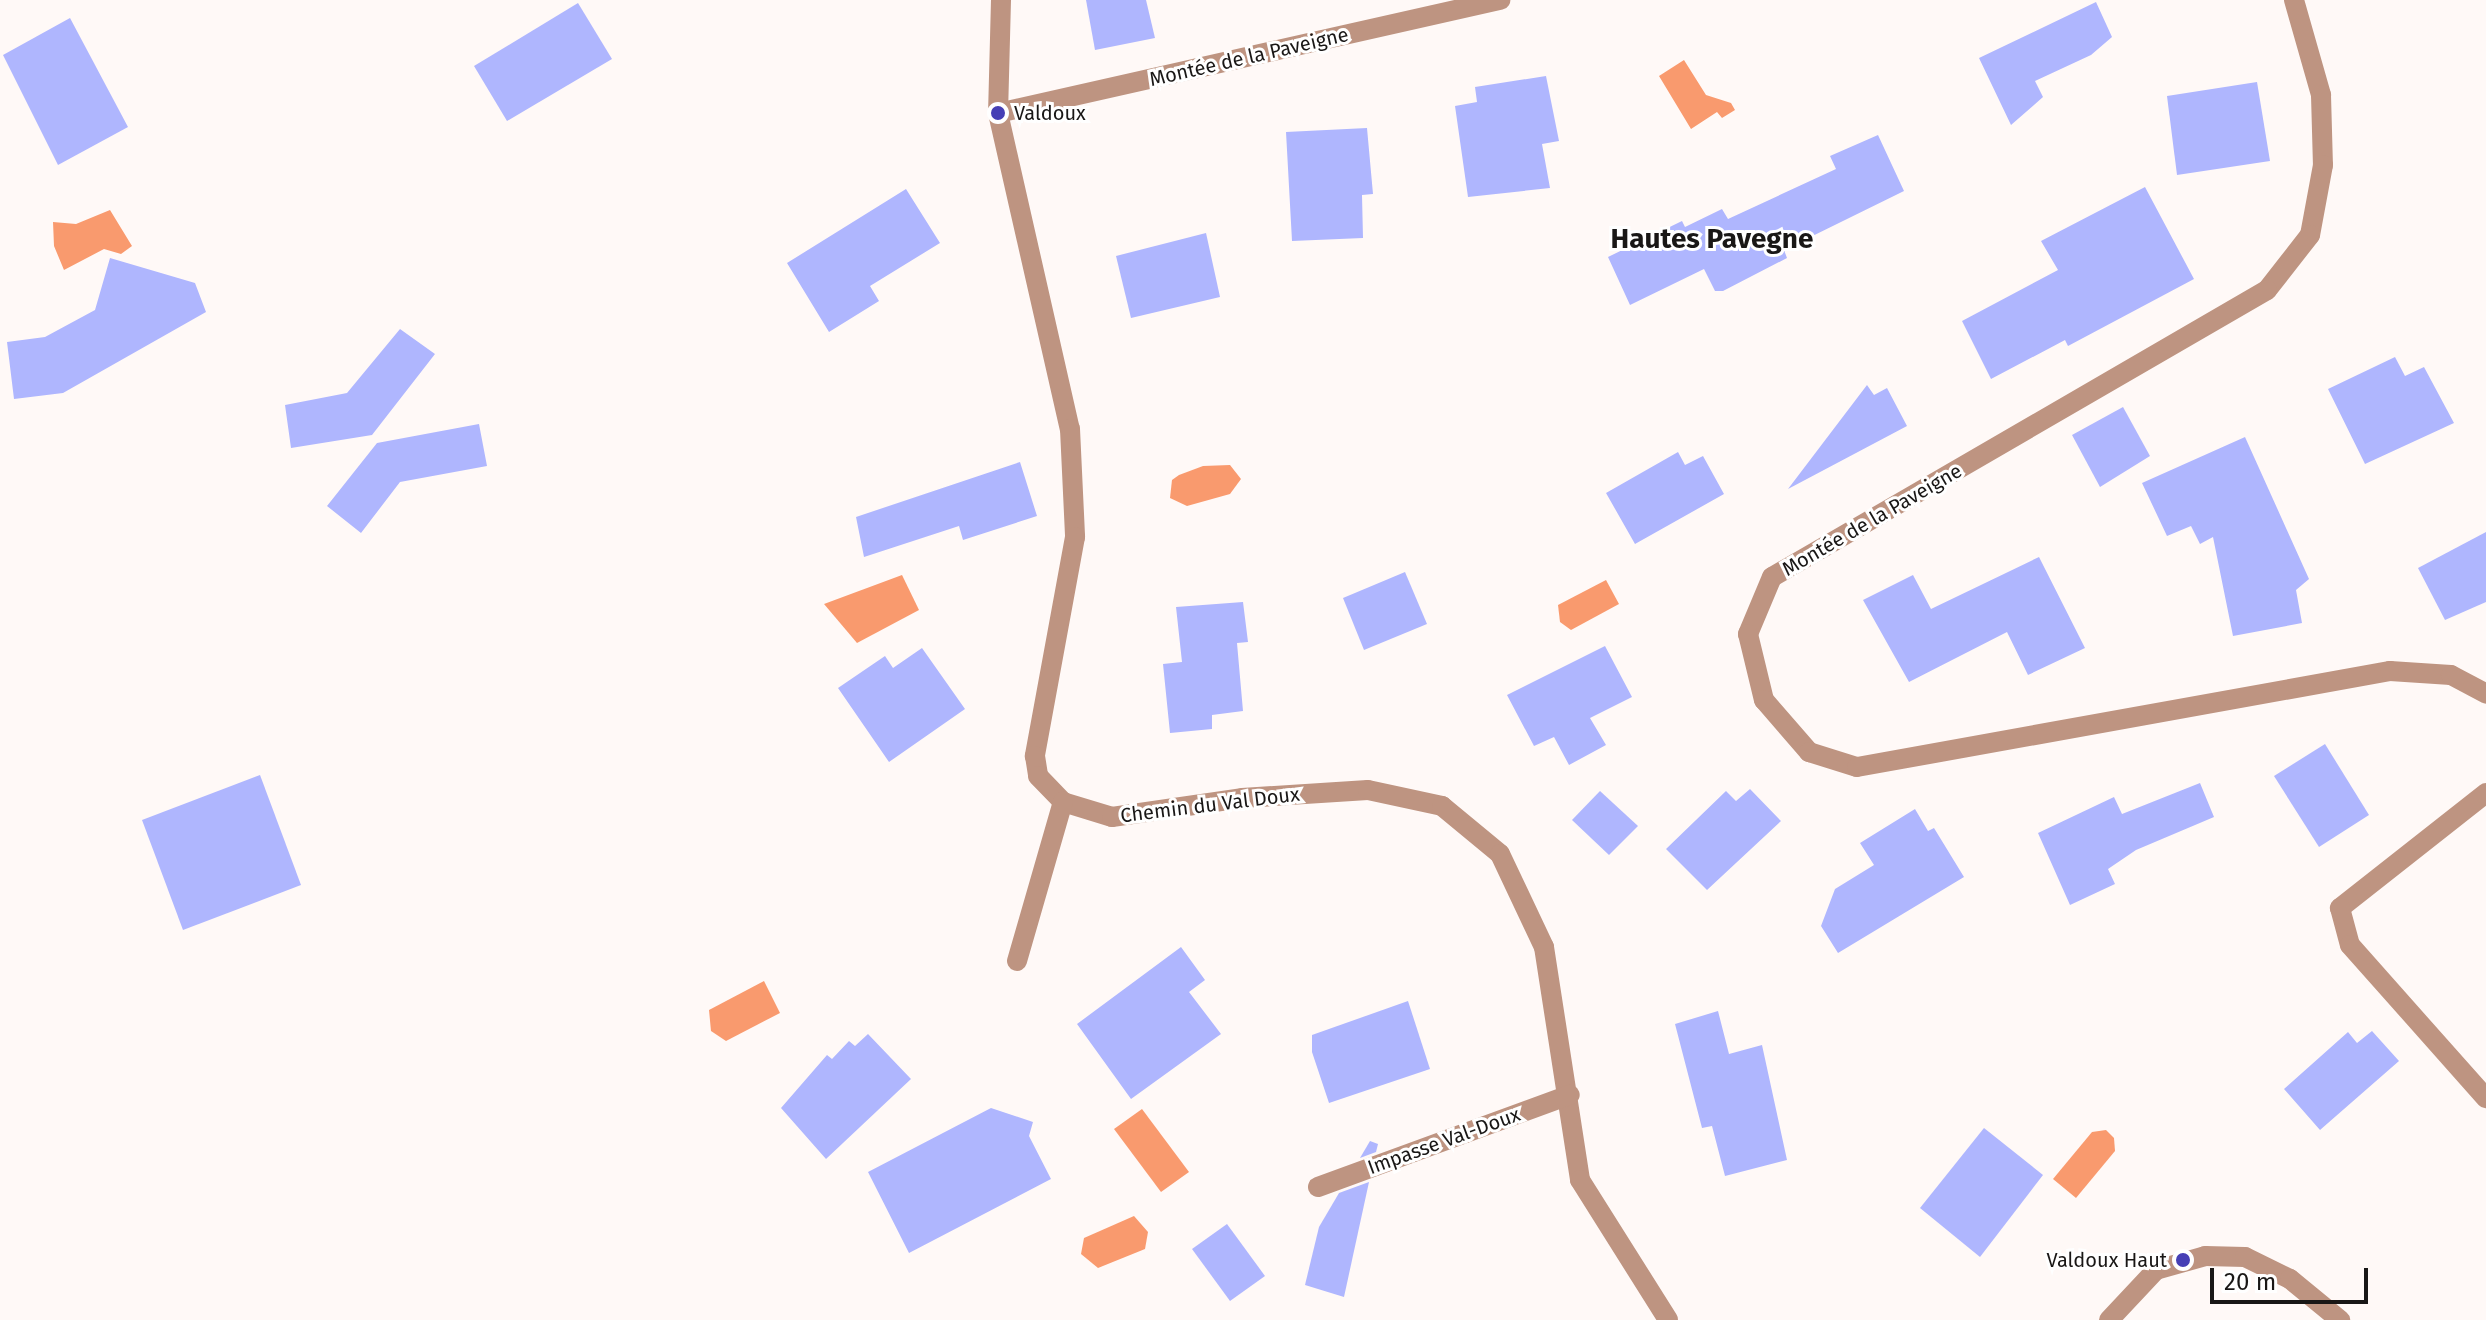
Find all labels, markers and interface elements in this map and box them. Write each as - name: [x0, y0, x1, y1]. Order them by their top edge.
- street label: Montée de la Paveigne: [1147, 22, 1351, 92]
- place label: Valdoux: [1014, 101, 1086, 125]
- marker: Valdoux: [989, 104, 1007, 122]
- district label: Hautes Pavegne: [1611, 222, 1813, 256]
- street label: Montée de la Paveigne: [1778, 459, 1966, 581]
- street label: Chemin du Val Doux: [1119, 782, 1301, 828]
- street label: Impasse Val-Doux: [1364, 1102, 1524, 1180]
- place label: Valdoux Haut: [2047, 1248, 2167, 1272]
- marker: Valdoux Haut: [2174, 1251, 2192, 1269]
- scale bar: [2214, 1252, 2372, 1302]
- text: 20 m: [2224, 1268, 2276, 1296]

